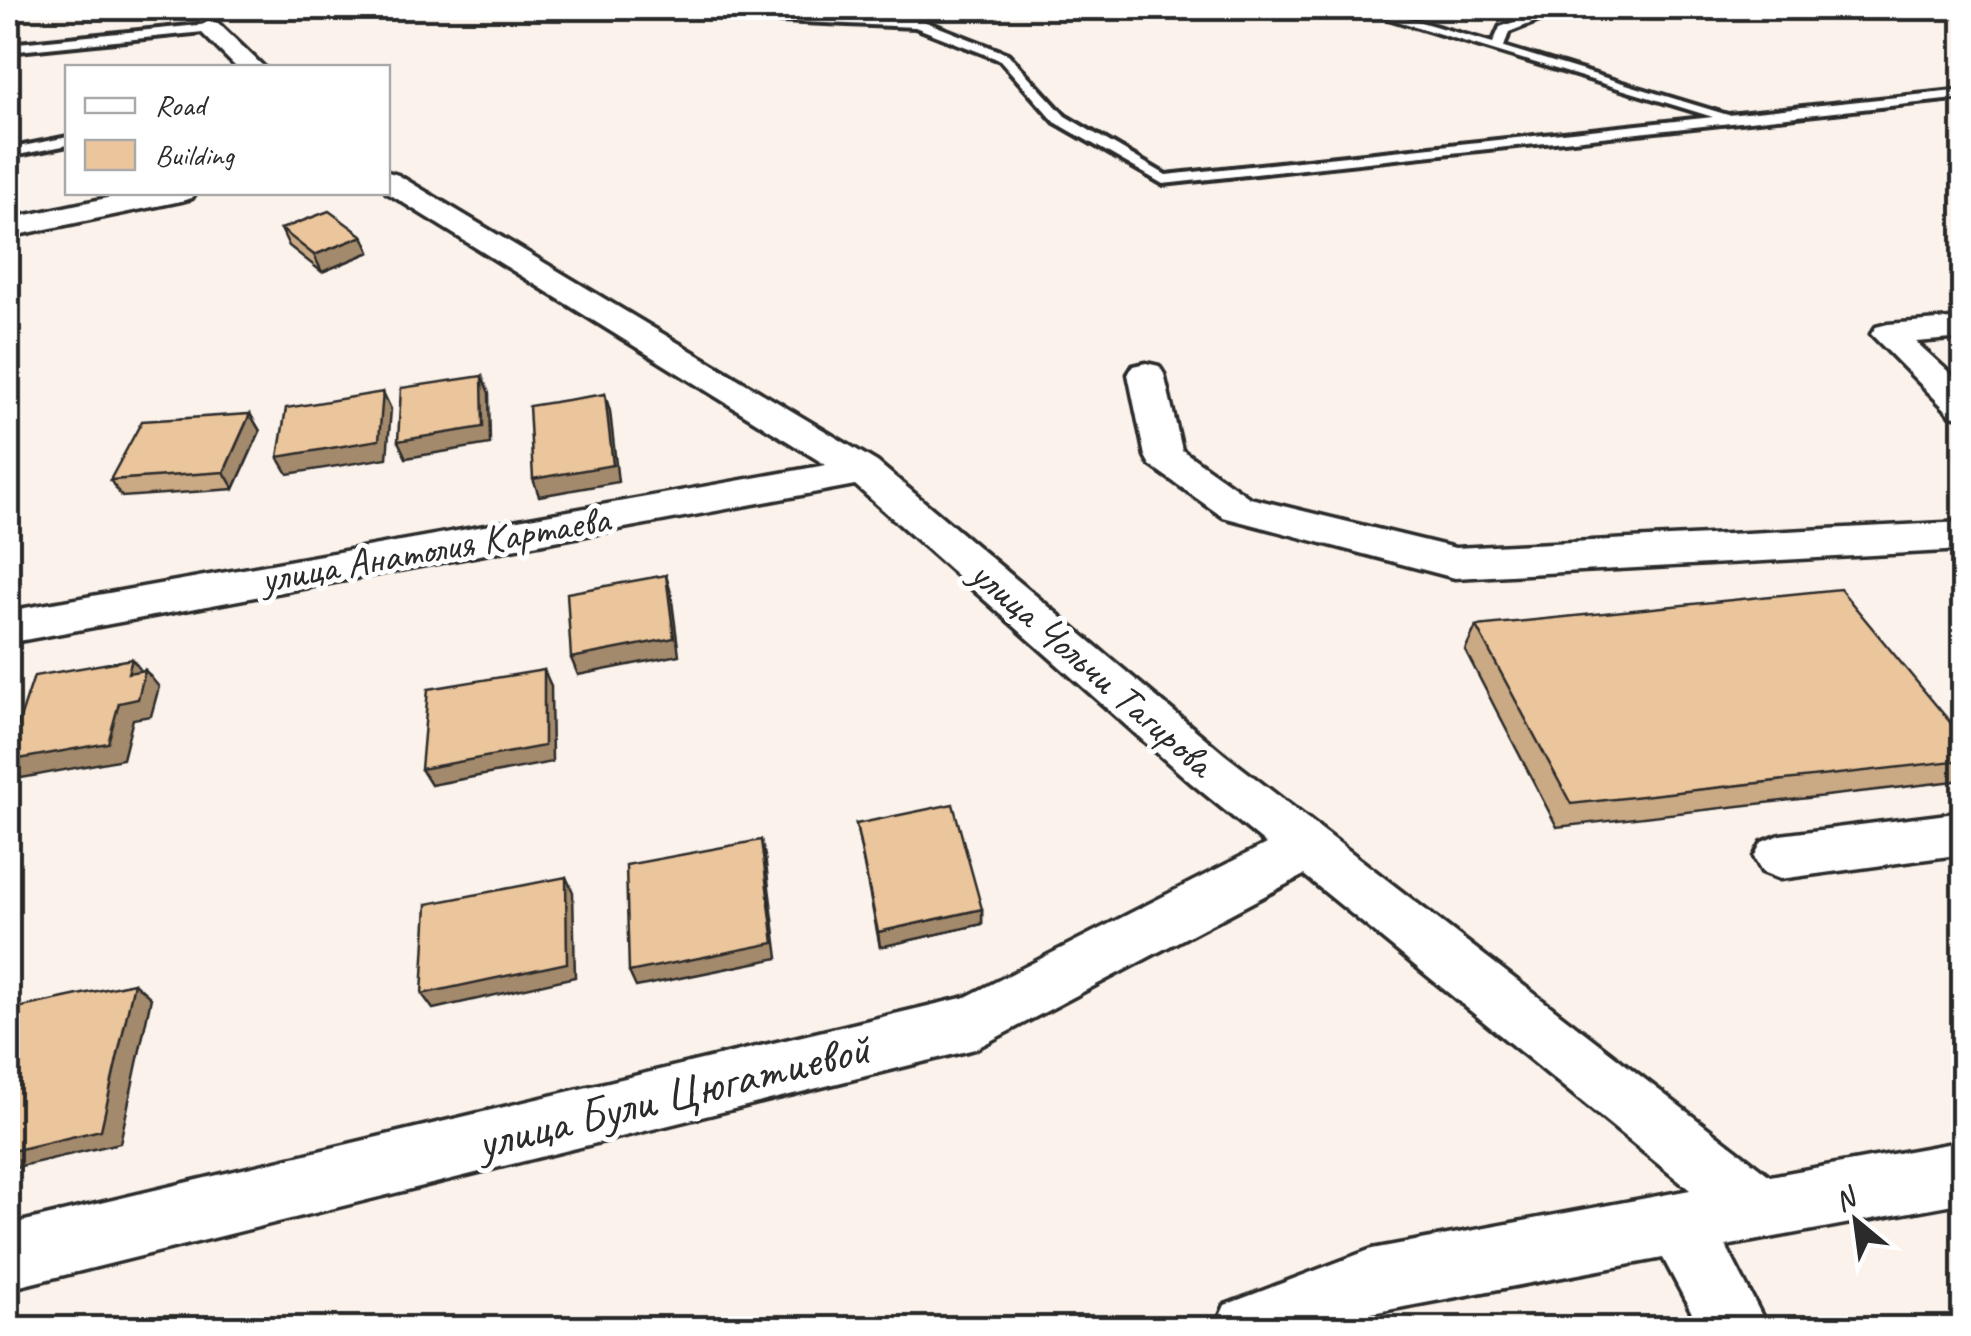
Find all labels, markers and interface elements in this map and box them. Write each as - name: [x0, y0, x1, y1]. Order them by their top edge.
- legend: [65, 65, 390, 195]
- text: Road: [155, 86, 209, 124]
- text: Building: [155, 136, 235, 174]
- street label: улица Анатолия Картаева: [255, 493, 616, 605]
- street label: улица Чольчи Тагирова: [959, 547, 1227, 790]
- street label: улица Були Цюгатиевой: [468, 1016, 878, 1174]
- north arrow: [1806, 1171, 1906, 1271]
- text: N: [1828, 1178, 1864, 1219]

